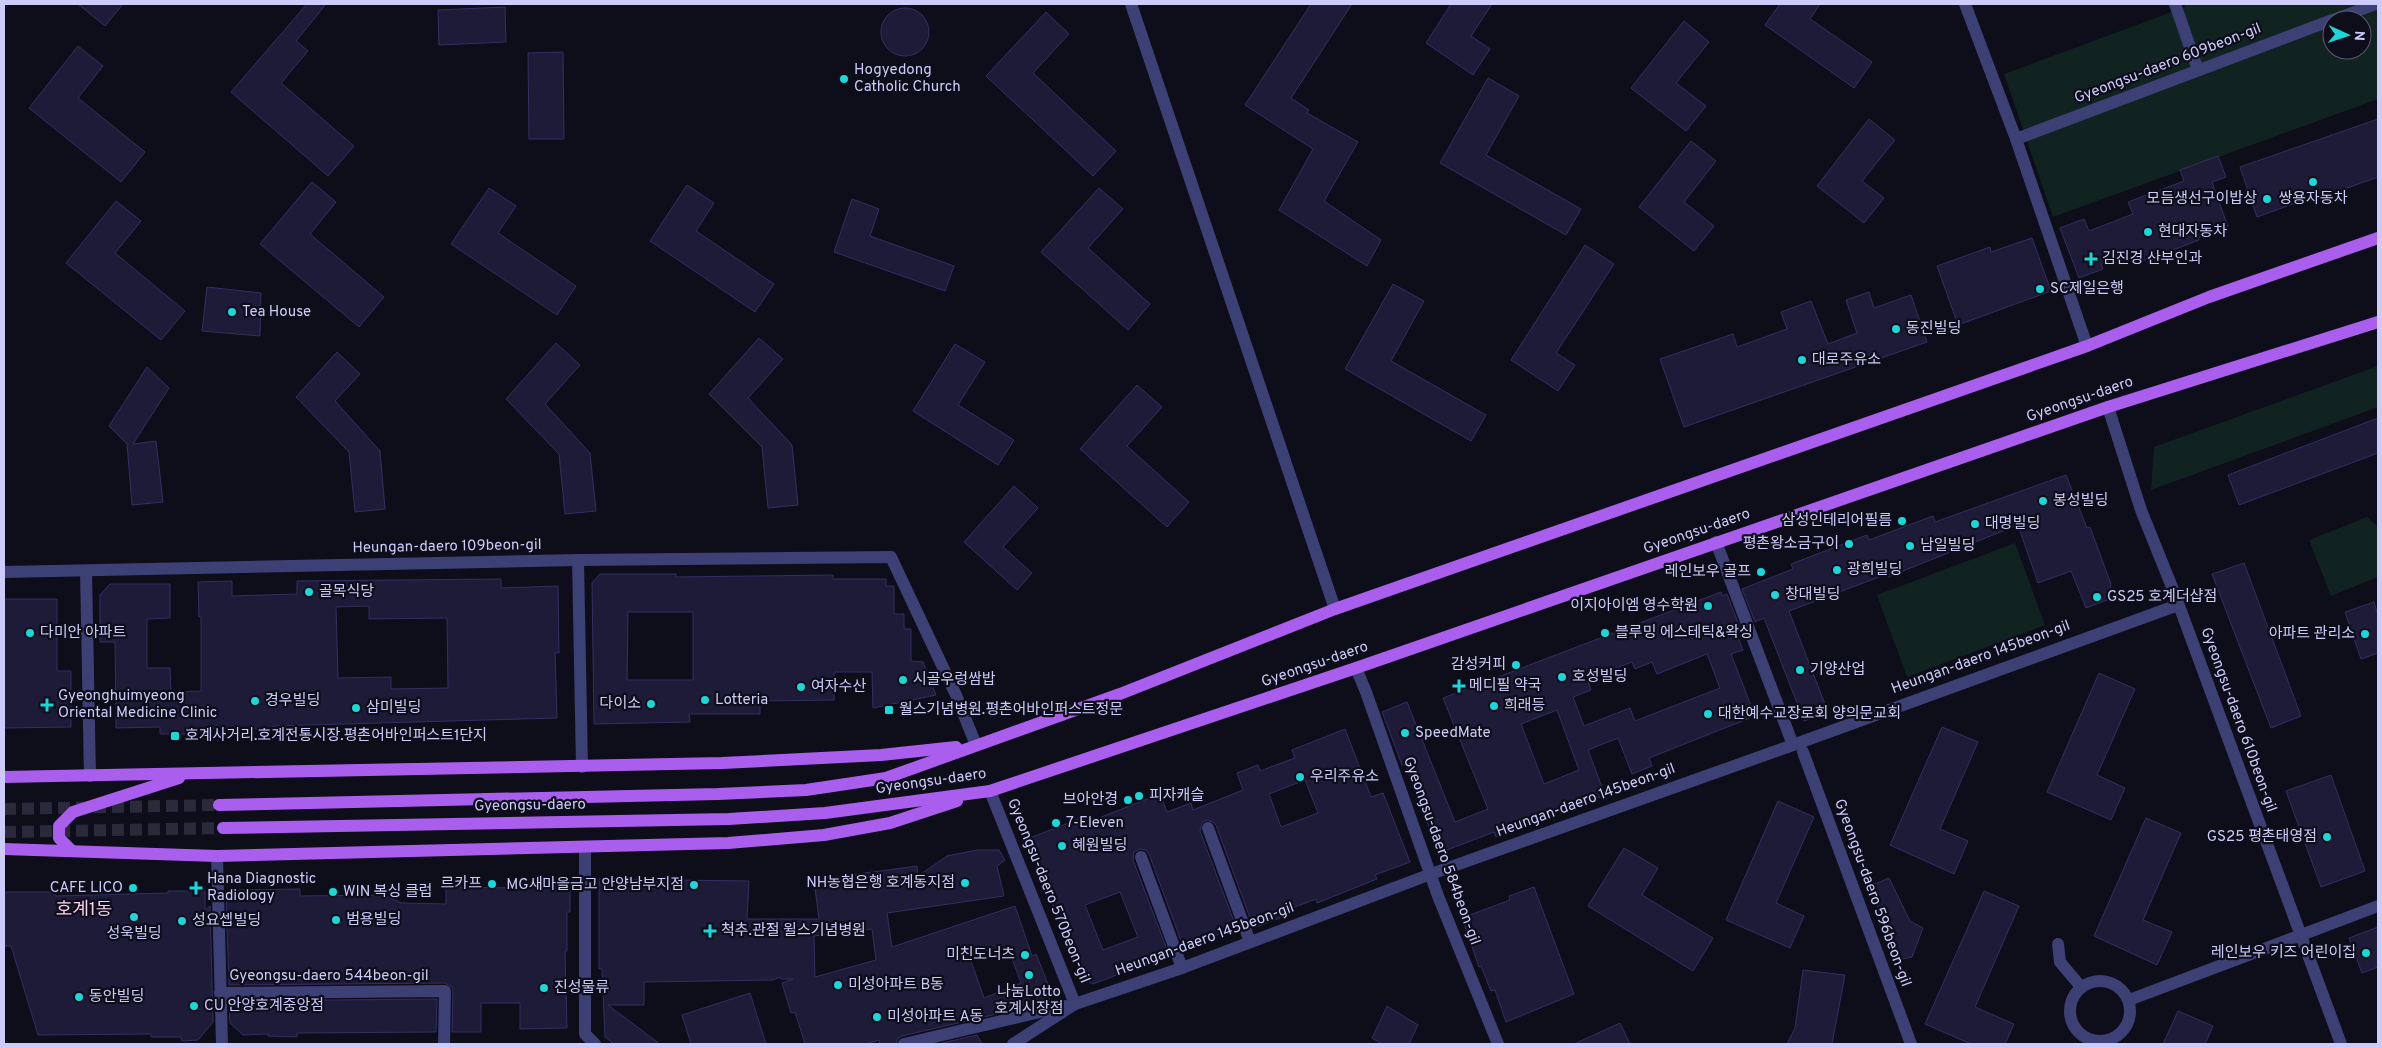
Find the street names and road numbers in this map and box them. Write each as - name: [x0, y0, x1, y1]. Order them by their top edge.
- street label: Gyeongsu-daero 609beon-gil: [2072, 20, 2264, 108]
- street label: Gyeongsu-daero: [2024, 373, 2136, 427]
- street label: Gyeongsu-daero: [1641, 505, 1753, 559]
- street label: Heungan-daero 109beon-gil: [352, 536, 542, 558]
- street label: Heungan-daero 145beon-gil: [1889, 617, 2073, 699]
- street label: Gyeongsu-daero 610beon-gil: [2196, 625, 2280, 815]
- street label: Gyeongsu-daero: [1259, 638, 1371, 692]
- street label: Gyeongsu-daero 584beon-gil: [1398, 754, 1484, 948]
- street label: Heungan-daero 145beon-gil: [1494, 760, 1678, 842]
- street label: Gyeongsu-daero: [874, 765, 988, 799]
- street label: Gyeongsu-daero: [474, 796, 586, 816]
- street label: Gyeongsu-daero 570beon-gil: [1002, 796, 1094, 986]
- street label: Gyeongsu-daero 596beon-gil: [1829, 797, 1915, 989]
- street label: Heungan-daero 145beon-gil: [1113, 899, 1297, 981]
- street label: Gyeongsu-daero 544beon-gil: [229, 967, 429, 986]

